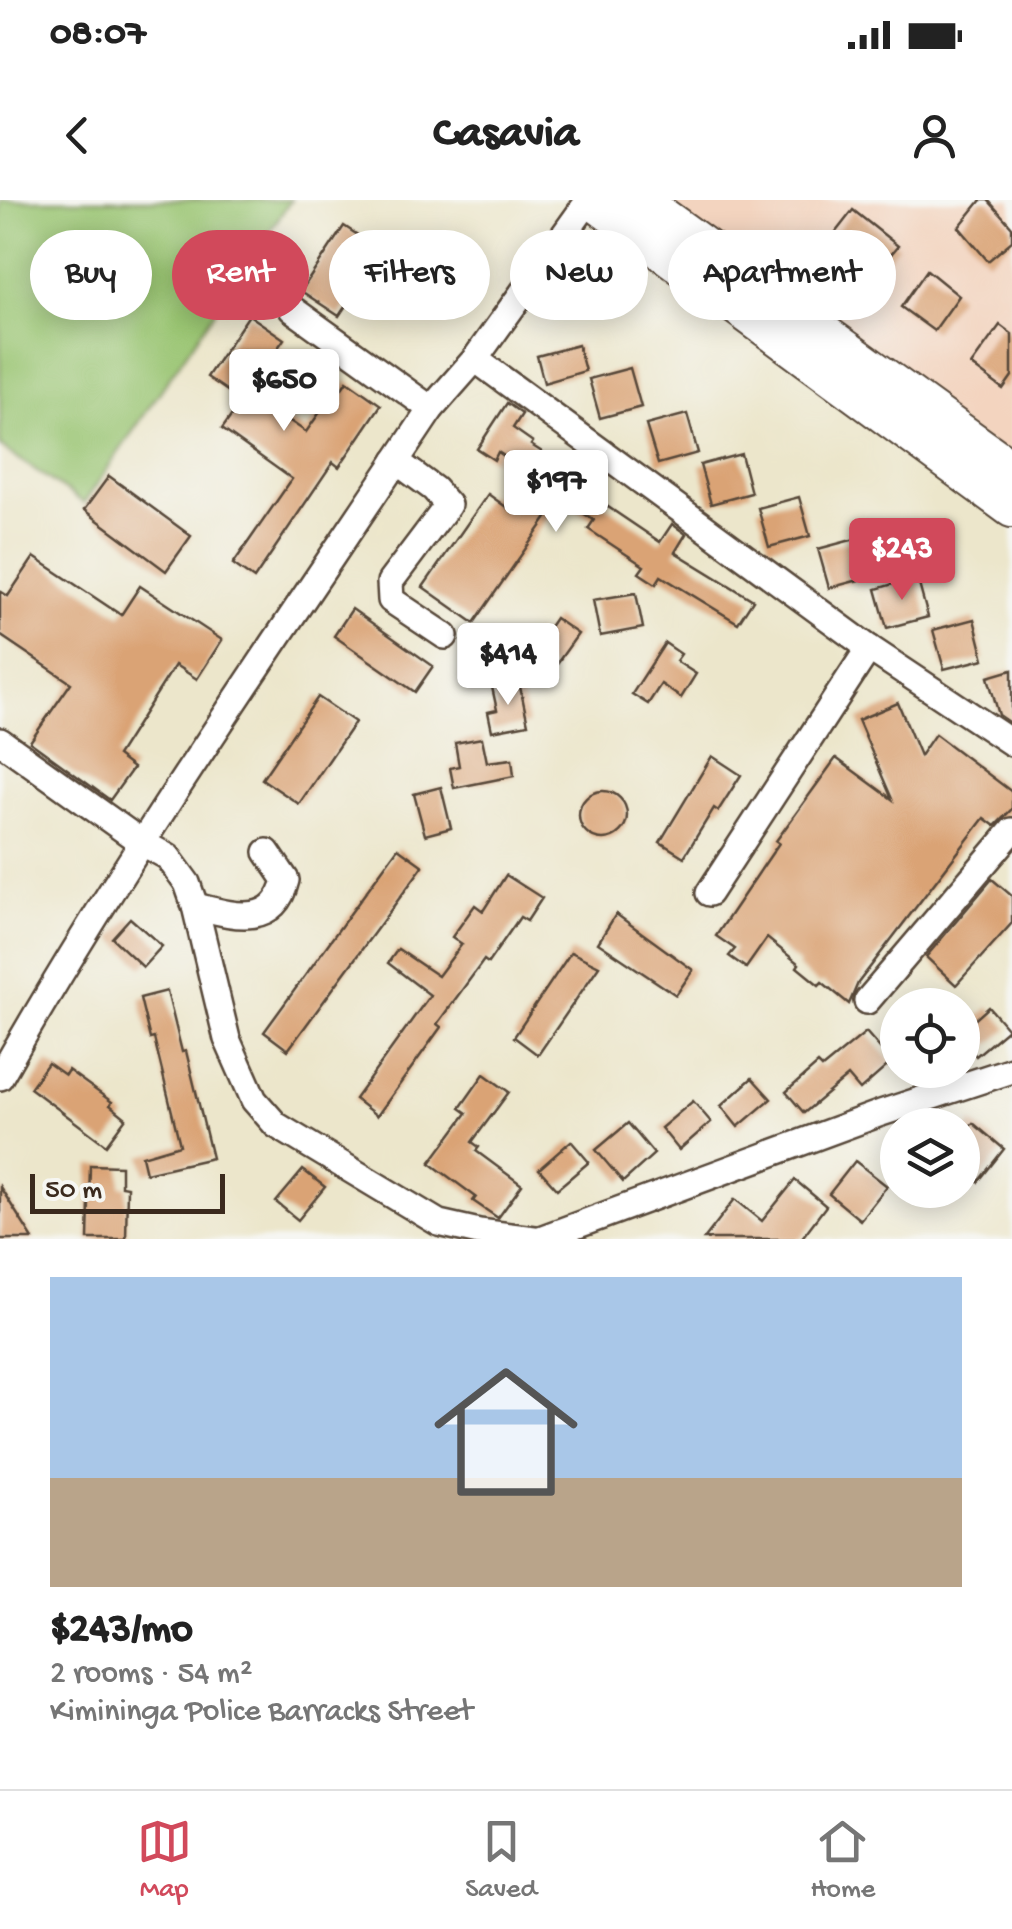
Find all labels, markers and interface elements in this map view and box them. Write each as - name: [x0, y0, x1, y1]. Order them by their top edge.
- text: 08:07: [50, 13, 146, 57]
- icon: back: [50, 108, 105, 163]
- icon: person: [907, 108, 962, 163]
- text: Casavia: [433, 109, 579, 162]
- chip: Buy: [30, 230, 152, 320]
- chip: Rent: [172, 230, 309, 320]
- chip: Filters: [329, 230, 490, 320]
- chip: New: [510, 230, 648, 320]
- chip: Apartment: [668, 230, 896, 320]
- pin: $650: [225, 349, 343, 434]
- text: $650: [251, 362, 317, 400]
- pin: $197: [497, 450, 615, 535]
- text: $197: [526, 463, 586, 501]
- pin: $243: [843, 518, 961, 603]
- text: $243: [871, 531, 933, 569]
- pin: $414: [449, 623, 567, 708]
- text: $414: [479, 636, 537, 674]
- map controls: [880, 988, 980, 1208]
- button: locate: [880, 988, 980, 1088]
- button: layers: [880, 1108, 980, 1208]
- scale bar: [30, 1169, 225, 1214]
- text: 50 m: [45, 1175, 102, 1208]
- icon: home: [416, 1342, 596, 1522]
- text: $243/mo: [50, 1607, 193, 1656]
- text: 2 rooms · 54 m²: [50, 1656, 252, 1694]
- text: Kimininga Police Barracks Street: [50, 1694, 473, 1732]
- tab: Map: [137, 1814, 192, 1907]
- tab: Saved: [465, 1814, 537, 1907]
- tab: Home: [810, 1814, 875, 1907]

